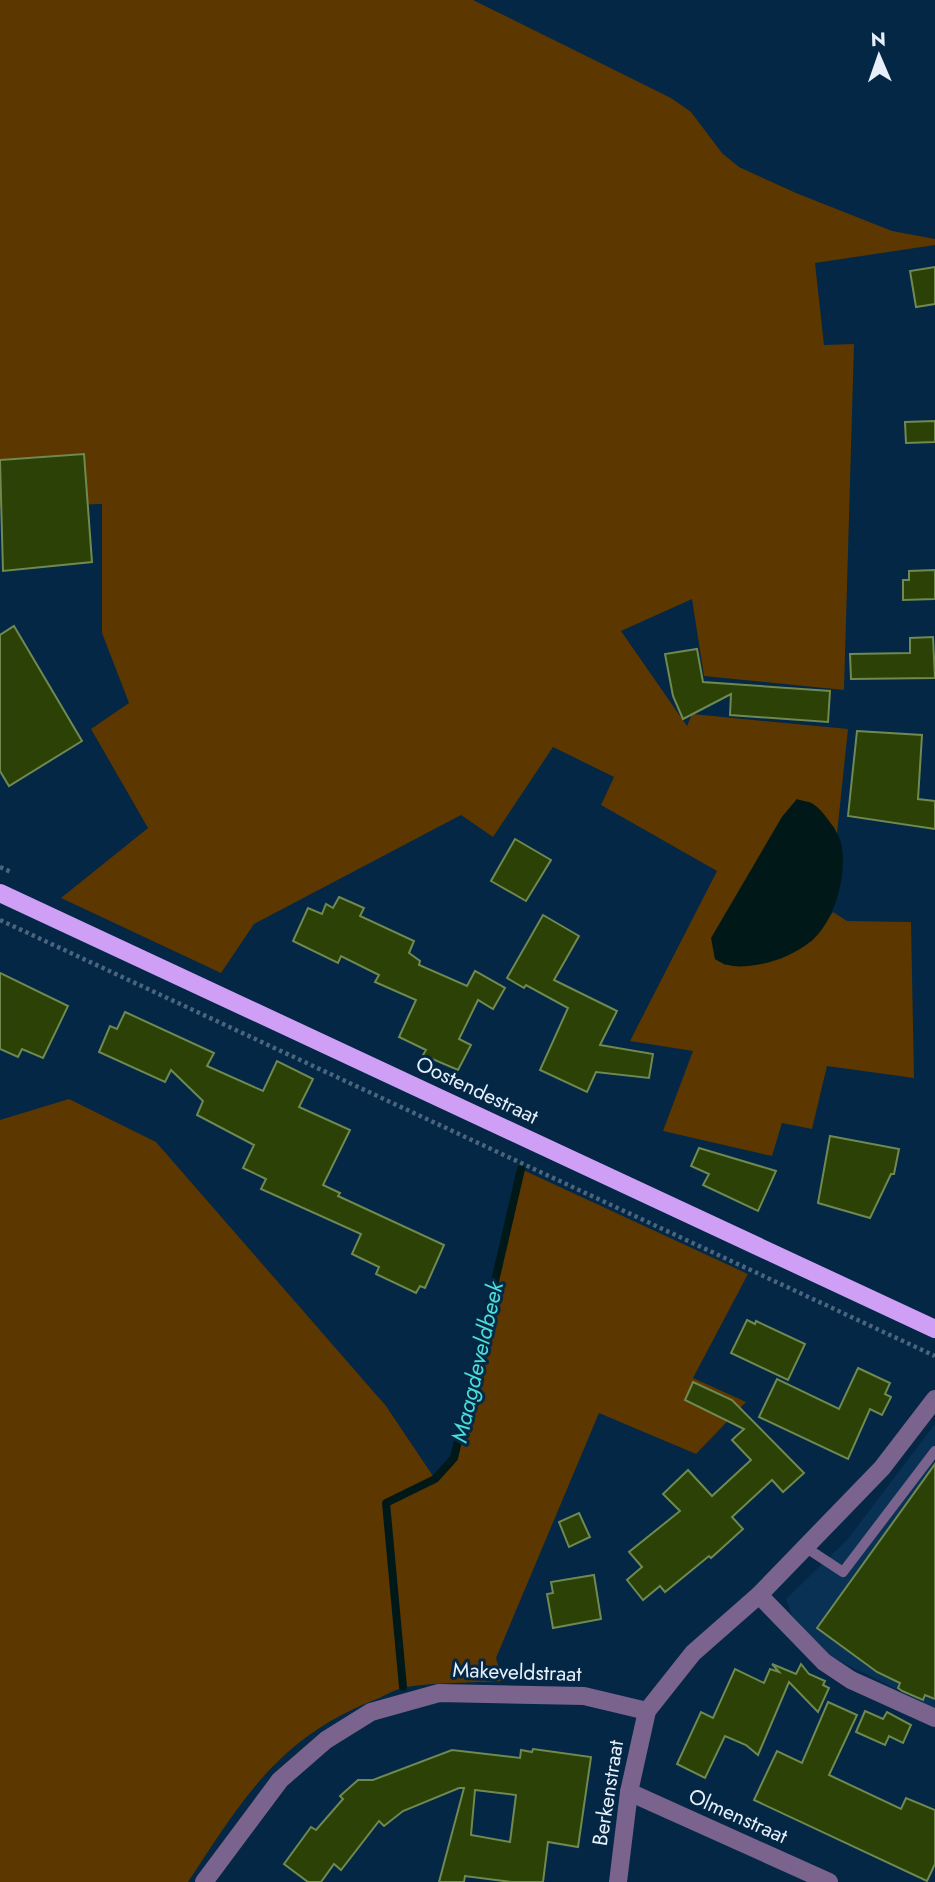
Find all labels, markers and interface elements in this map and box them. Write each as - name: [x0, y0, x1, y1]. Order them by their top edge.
- north arrow: [844, 21, 914, 91]
- text: N: [870, 26, 886, 53]
- street label: Oostendestraat: [411, 1048, 543, 1132]
- water label: Maagdeveldbeek: [442, 1277, 512, 1446]
- street label: Makeveldstraat: [452, 1655, 582, 1689]
- street label: Berkenstraat: [585, 1738, 631, 1848]
- street label: Olmenstraat: [684, 1781, 792, 1851]

